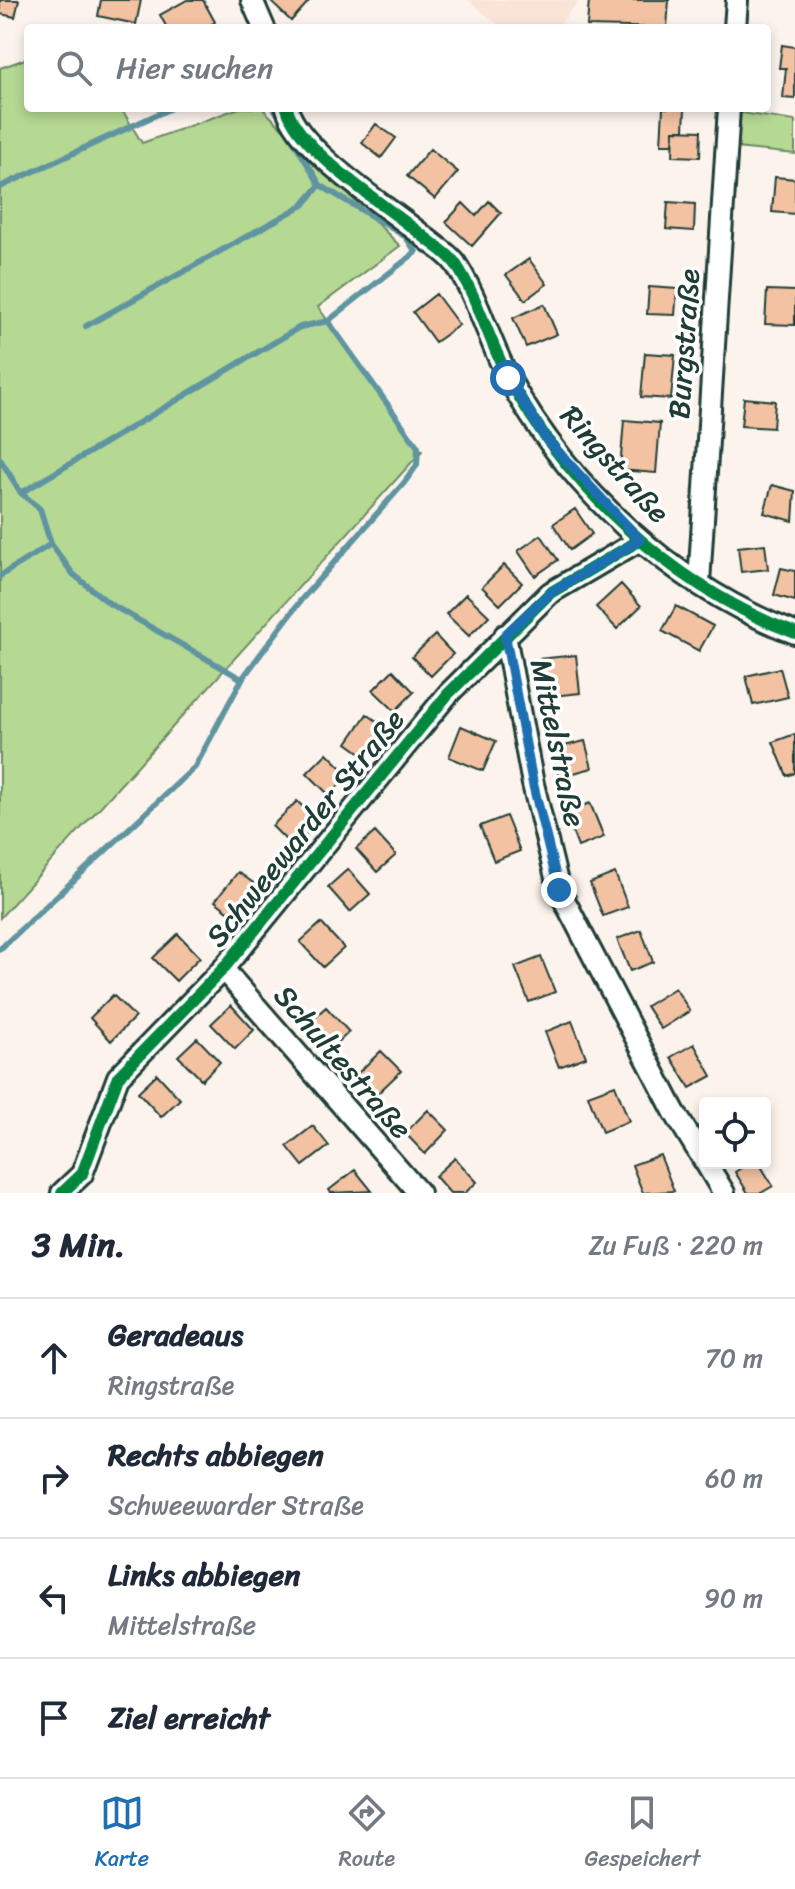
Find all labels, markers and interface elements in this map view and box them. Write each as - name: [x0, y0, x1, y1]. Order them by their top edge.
- search box: [24, 24, 771, 112]
- text: Hier suchen: [116, 41, 273, 95]
- icon: search: [52, 46, 96, 90]
- street label: Burgstraße: [652, 267, 716, 421]
- route start: [490, 360, 526, 396]
- street label: Ringstraße: [546, 392, 684, 536]
- street label: Mittelstraße: [514, 654, 602, 832]
- street label: Schweewarder Straße: [191, 696, 419, 960]
- route end: [541, 872, 577, 908]
- street label: Schultestraße: [260, 972, 426, 1152]
- map controls: [699, 1097, 771, 1169]
- button: locate: [699, 1097, 771, 1169]
- text: 3 Min.: [32, 1215, 125, 1275]
- text: Zu Fuß · 220 m: [588, 1222, 763, 1268]
- text: Geradeaus: [108, 1308, 243, 1362]
- text: 70 m: [705, 1335, 763, 1381]
- icon: ahead: [32, 1336, 76, 1380]
- text: Ringstraße: [108, 1362, 234, 1408]
- text: Rechts abbiegen: [108, 1428, 324, 1482]
- text: 60 m: [705, 1455, 763, 1501]
- icon: right: [32, 1456, 76, 1500]
- text: Schweewarder Straße: [108, 1482, 364, 1528]
- text: Links abbiegen: [108, 1548, 300, 1602]
- text: 90 m: [704, 1575, 763, 1621]
- icon: left: [32, 1576, 76, 1620]
- text: Mittelstraße: [108, 1602, 256, 1648]
- text: Ziel erreicht: [108, 1691, 270, 1745]
- icon: arrive: [32, 1696, 76, 1740]
- tab: Karte: [95, 1791, 149, 1878]
- tab: Route: [338, 1791, 395, 1878]
- tab: Gespeichert: [584, 1791, 700, 1878]

